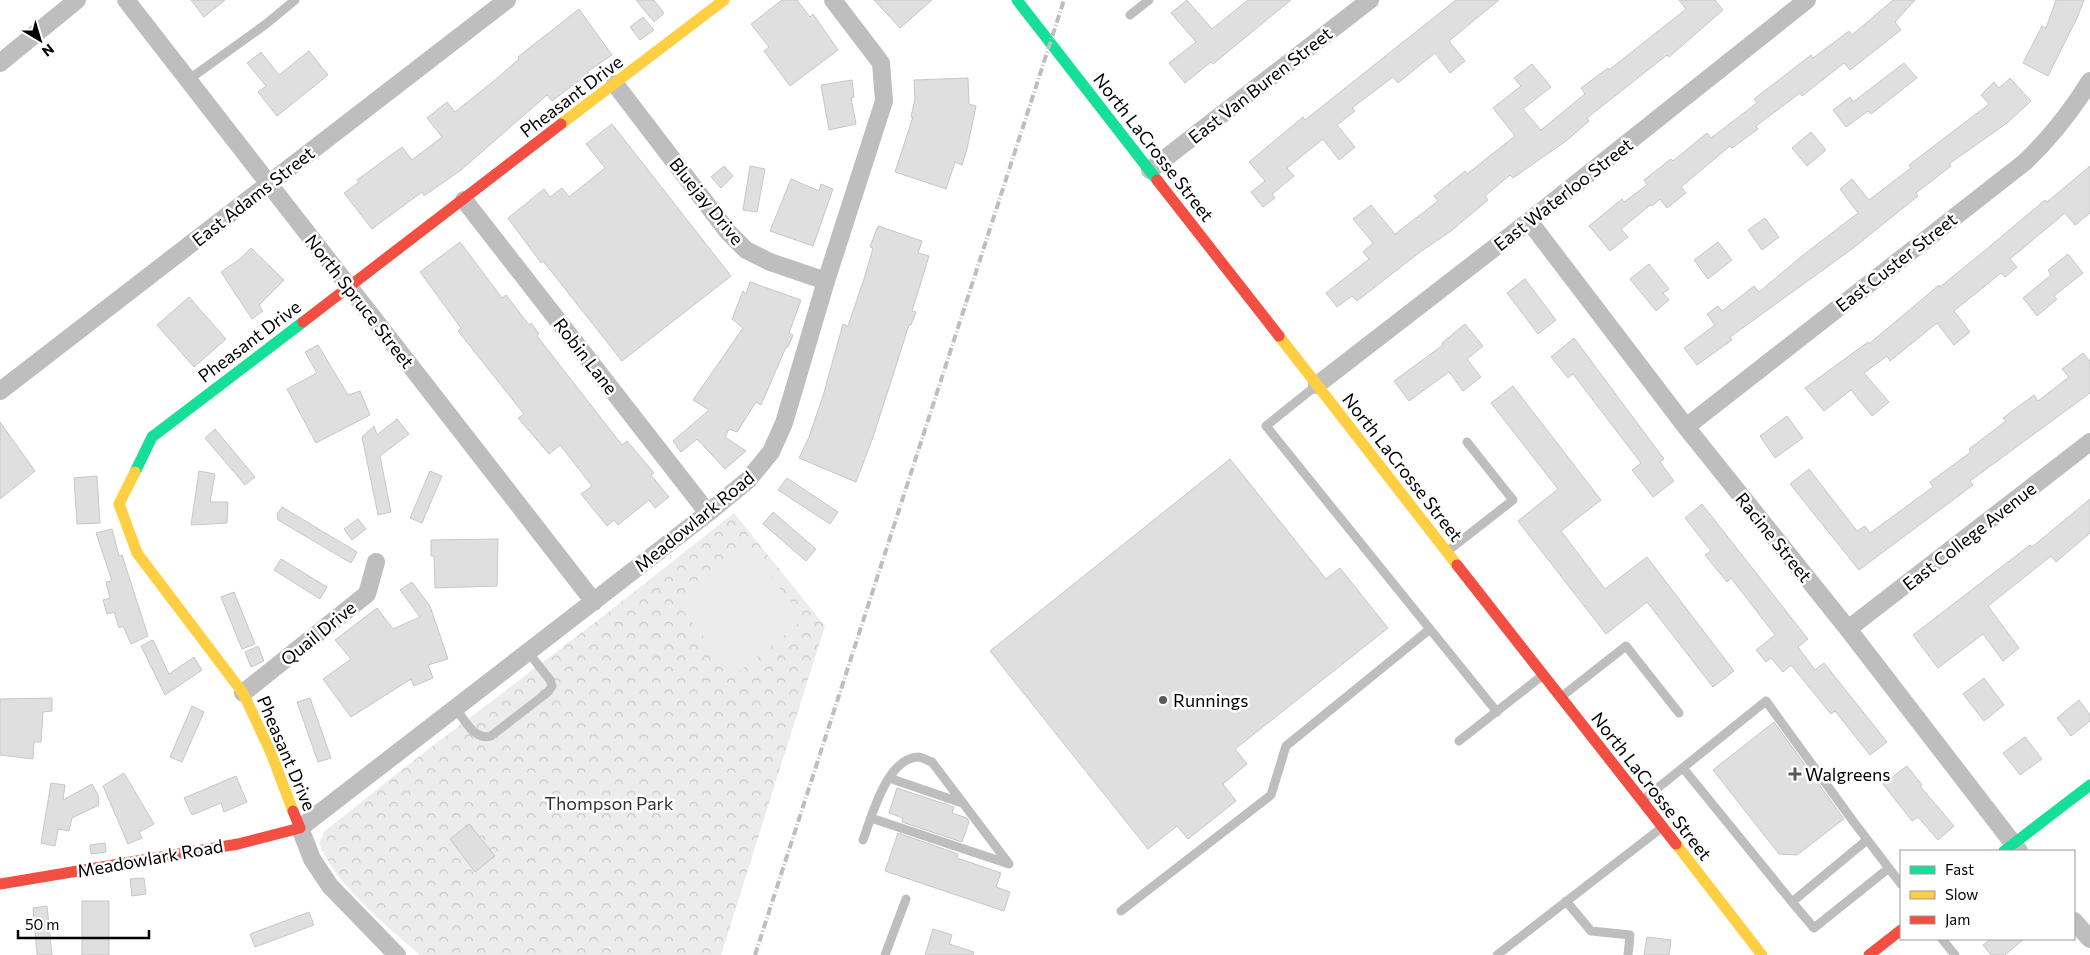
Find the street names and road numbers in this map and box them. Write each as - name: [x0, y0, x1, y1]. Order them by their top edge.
- street label: East Van Buren Street: [1184, 22, 1336, 148]
- street label: Pheasant Drive: [515, 50, 627, 142]
- street label: North LaCrosse Street: [1089, 68, 1219, 226]
- street label: East Waterloo Street: [1489, 133, 1637, 255]
- street label: East Adams Street: [187, 141, 319, 251]
- street label: Bluejay Drive: [665, 153, 749, 249]
- street label: East Custer Street: [1831, 208, 1961, 316]
- street label: North Spruce Street: [301, 230, 419, 372]
- street label: Pheasant Drive: [193, 295, 305, 387]
- street label: Robin Lane: [549, 313, 623, 399]
- street label: North LaCrosse Street: [1338, 388, 1468, 546]
- street label: Meadowlark Road: [630, 466, 758, 576]
- street label: East College Avenue: [1898, 477, 2040, 595]
- street label: Racine Street: [1731, 488, 1817, 586]
- street label: Quail Drive: [276, 596, 360, 670]
- street label: Pheasant Drive: [253, 692, 321, 814]
- street label: North LaCrosse Street: [1587, 707, 1717, 865]
- street label: Meadowlark Road: [75, 834, 225, 882]

